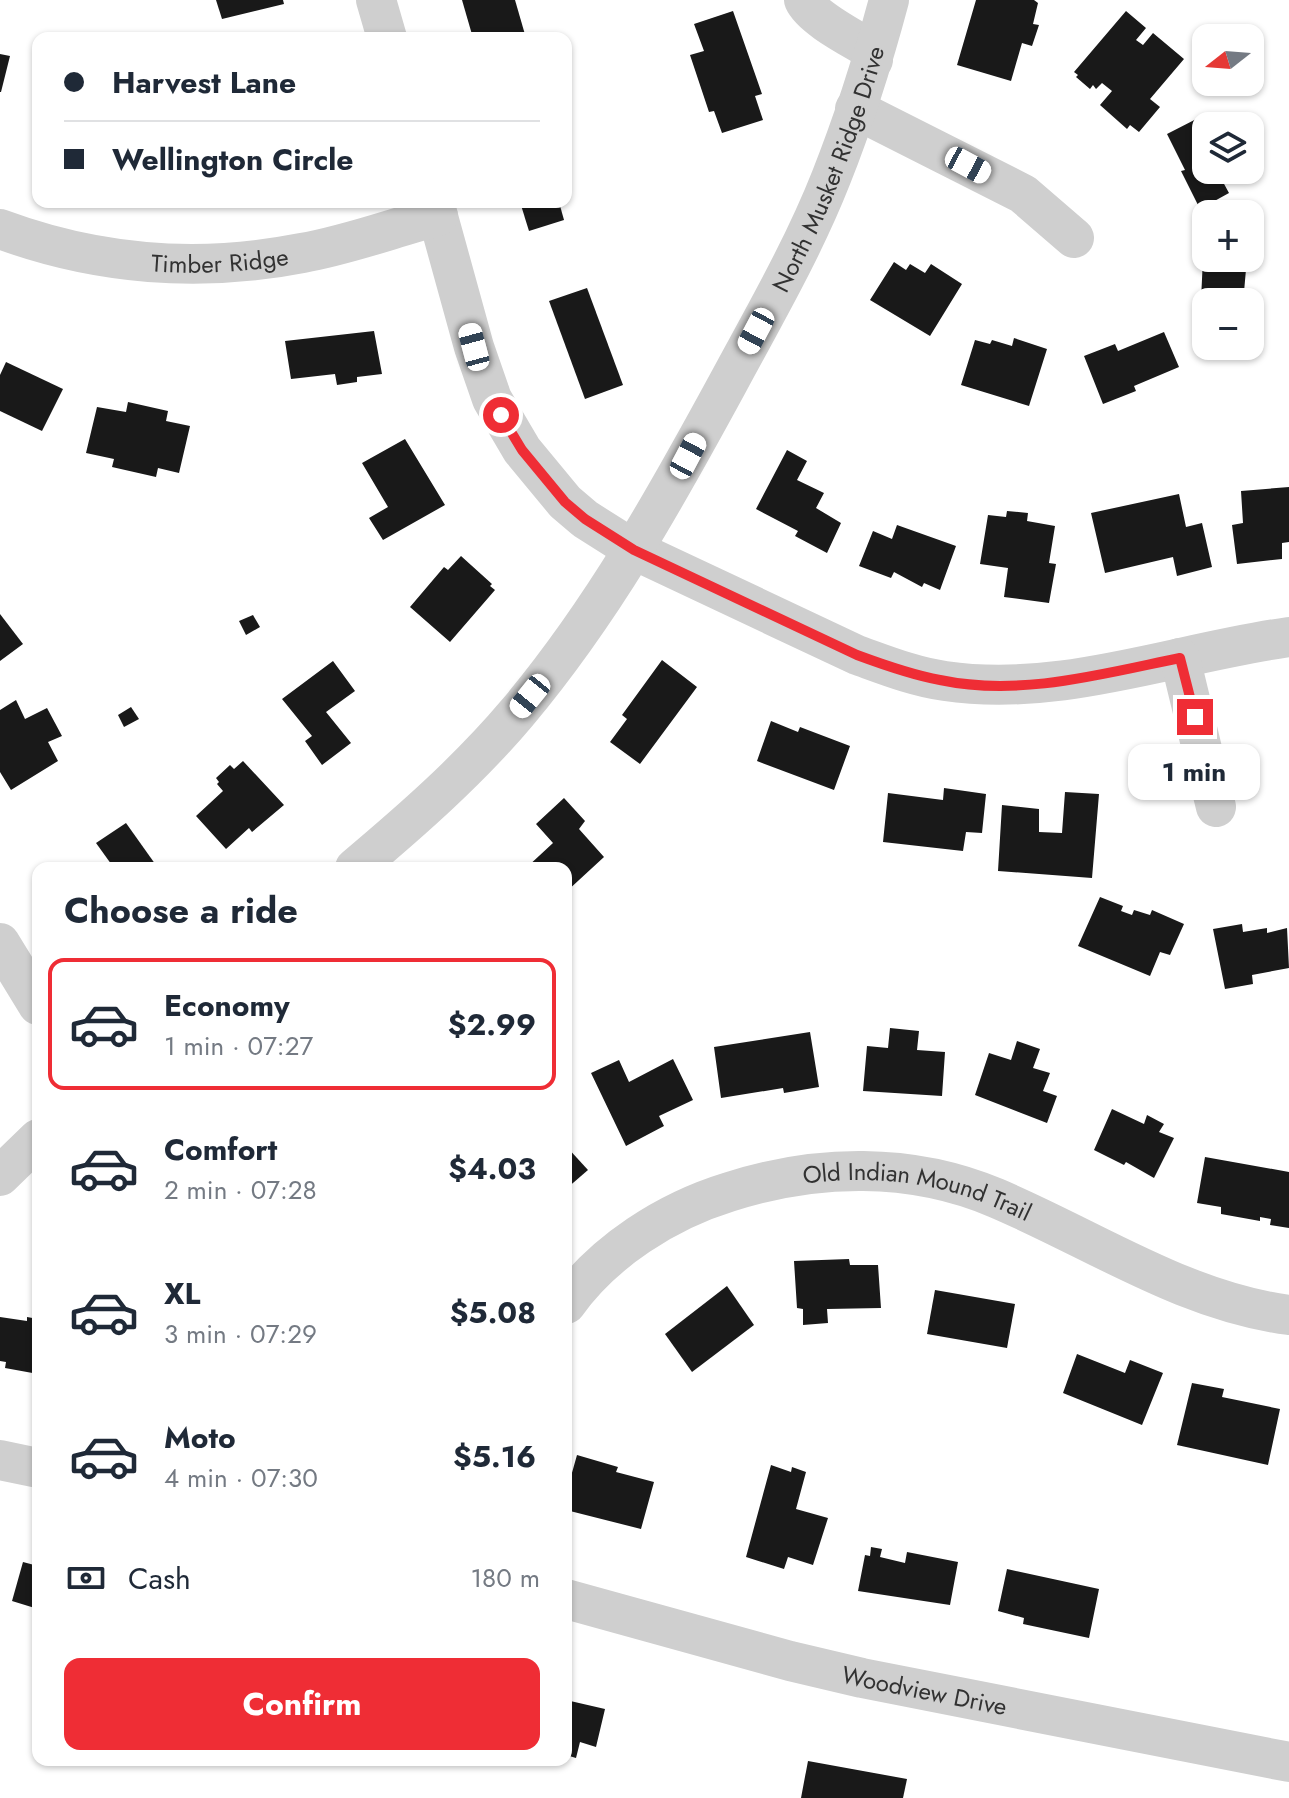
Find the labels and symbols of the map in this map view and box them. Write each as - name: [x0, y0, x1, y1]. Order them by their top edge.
- north arrow: [1192, 24, 1264, 96]
- street label: North Musket Ridge Drive: [763, 42, 893, 298]
- car: [941, 143, 995, 187]
- street label: Timber Ridge: [150, 238, 291, 281]
- car: [734, 304, 778, 358]
- car: [456, 321, 492, 373]
- route start: [483, 397, 519, 433]
- car: [666, 429, 710, 483]
- car: [506, 670, 554, 722]
- route end: [1177, 699, 1213, 735]
- callout: 1 min: [1129, 745, 1261, 801]
- street label: Old Indian Mound Trail: [801, 1153, 1038, 1229]
- street label: Woodview Drive: [838, 1656, 1010, 1724]

